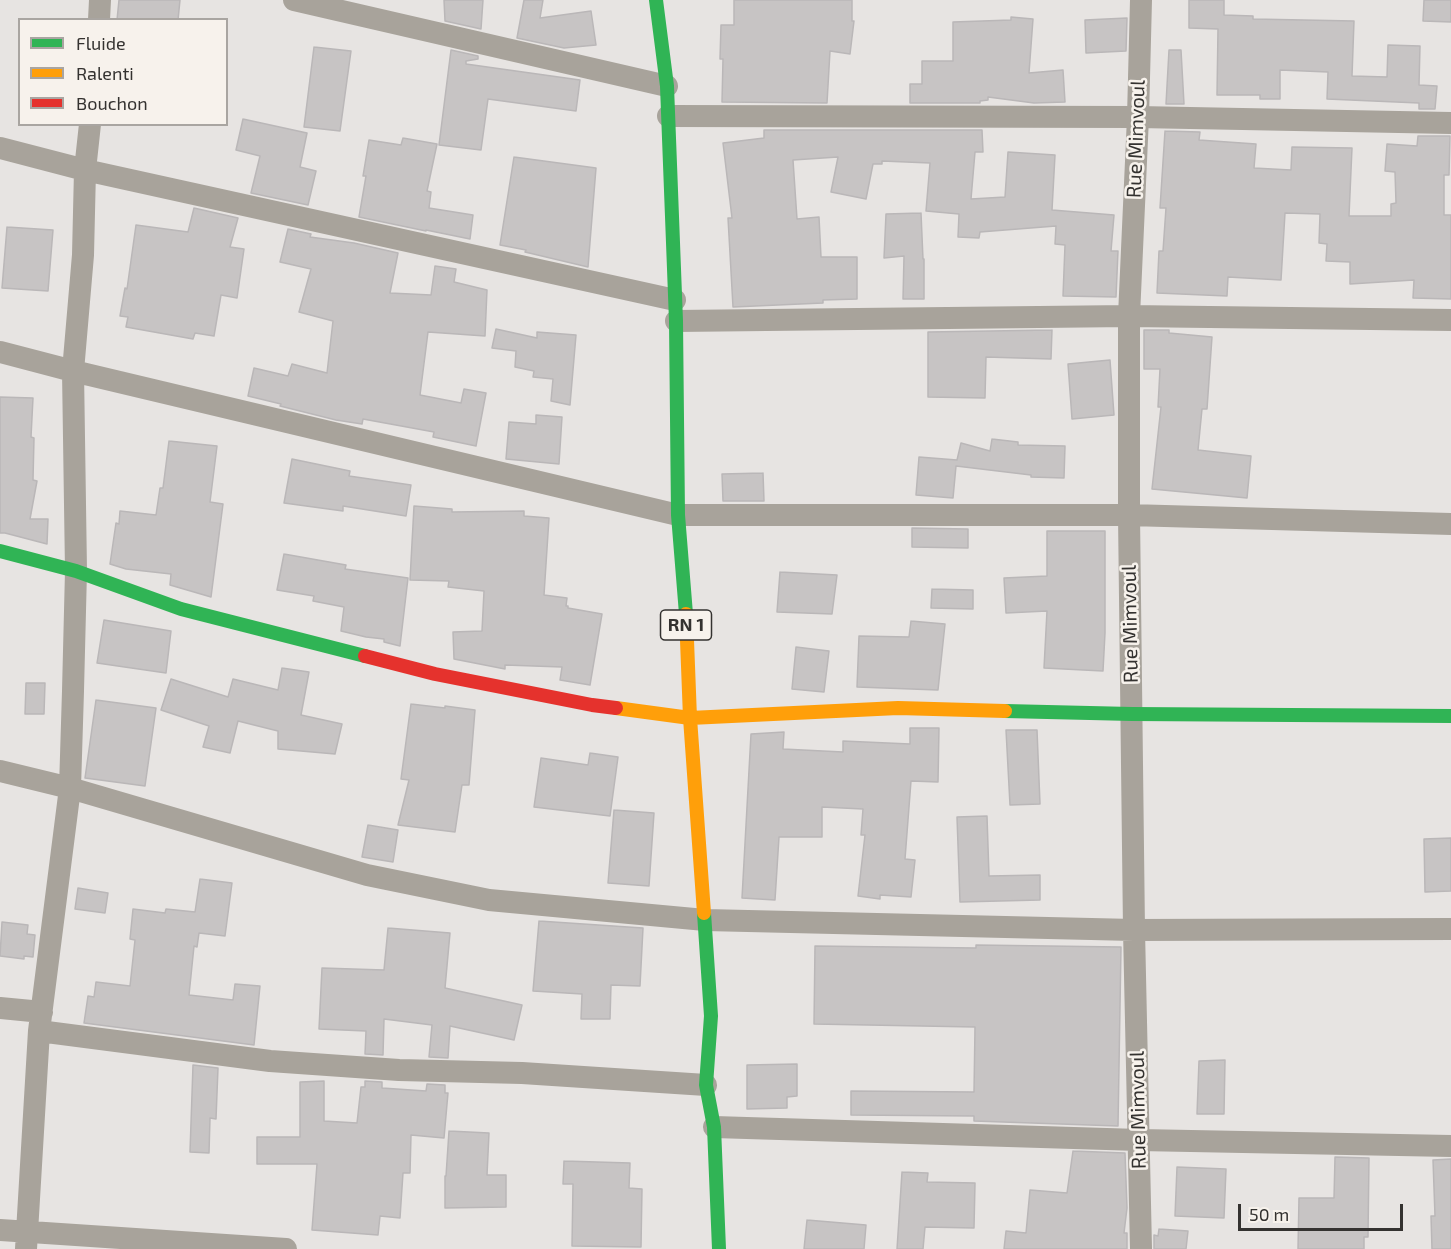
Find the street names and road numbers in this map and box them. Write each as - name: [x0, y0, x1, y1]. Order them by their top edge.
- street label: Rue Mimvoul: [1122, 80, 1150, 198]
- street label: Rue Mimvoul: [1117, 565, 1143, 683]
- road number: RN 1: [660, 610, 712, 640]
- street label: Rue Mimvoul: [1125, 1051, 1151, 1169]

